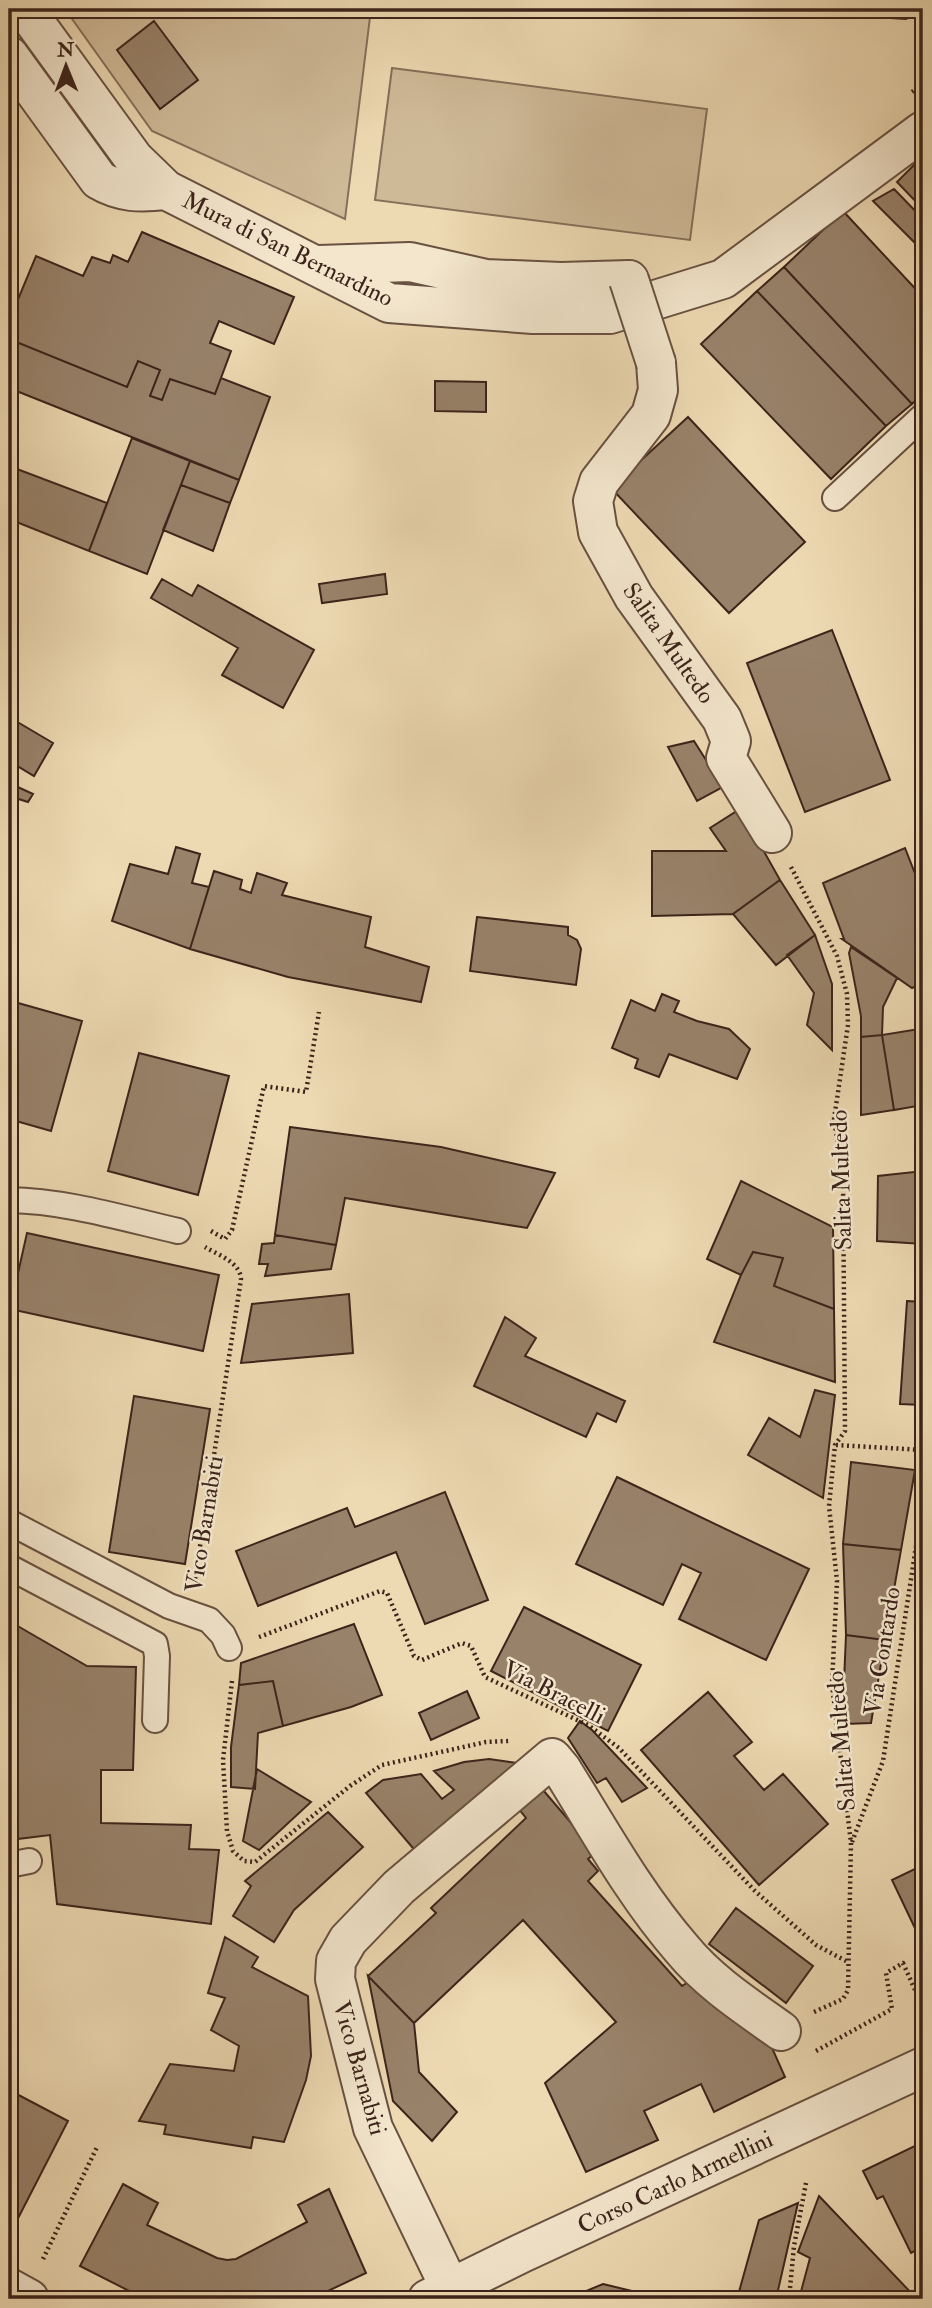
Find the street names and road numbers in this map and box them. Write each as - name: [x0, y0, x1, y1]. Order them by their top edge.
- street label: Mura di San Bernardino: [177, 185, 398, 314]
- street label: Salita Multedo: [616, 577, 722, 710]
- street label: Salita Multedo: [824, 1109, 859, 1251]
- street label: Vico Barnabiti: [178, 1453, 231, 1595]
- street label: Via Contardo: [857, 1585, 908, 1717]
- street label: Via Bracelli: [497, 1653, 610, 1731]
- street label: Salita Multedo: [820, 1670, 863, 1812]
- street label: Vico Barnabiti: [326, 1997, 393, 2139]
- street label: Corso Carlo Armellini: [573, 2124, 778, 2241]

